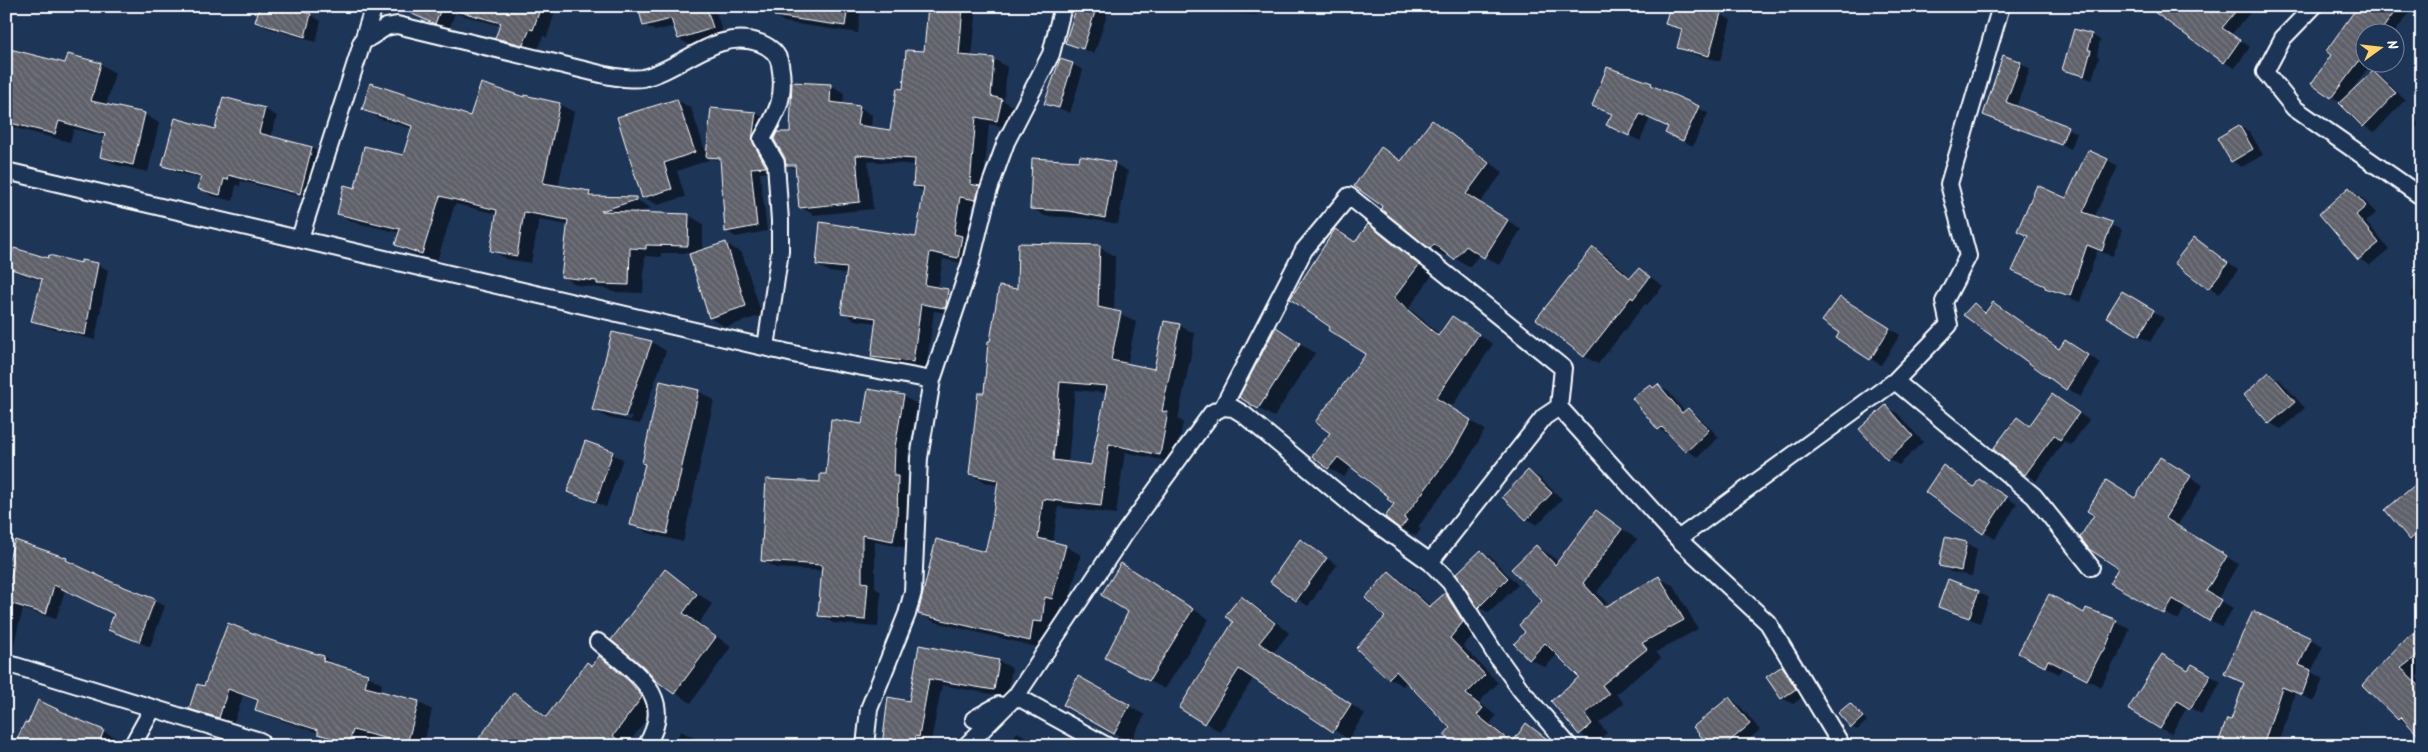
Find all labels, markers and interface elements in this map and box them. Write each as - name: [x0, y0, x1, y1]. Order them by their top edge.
- north arrow: [2356, 22, 2406, 72]
- text: N: [2380, 38, 2403, 52]

